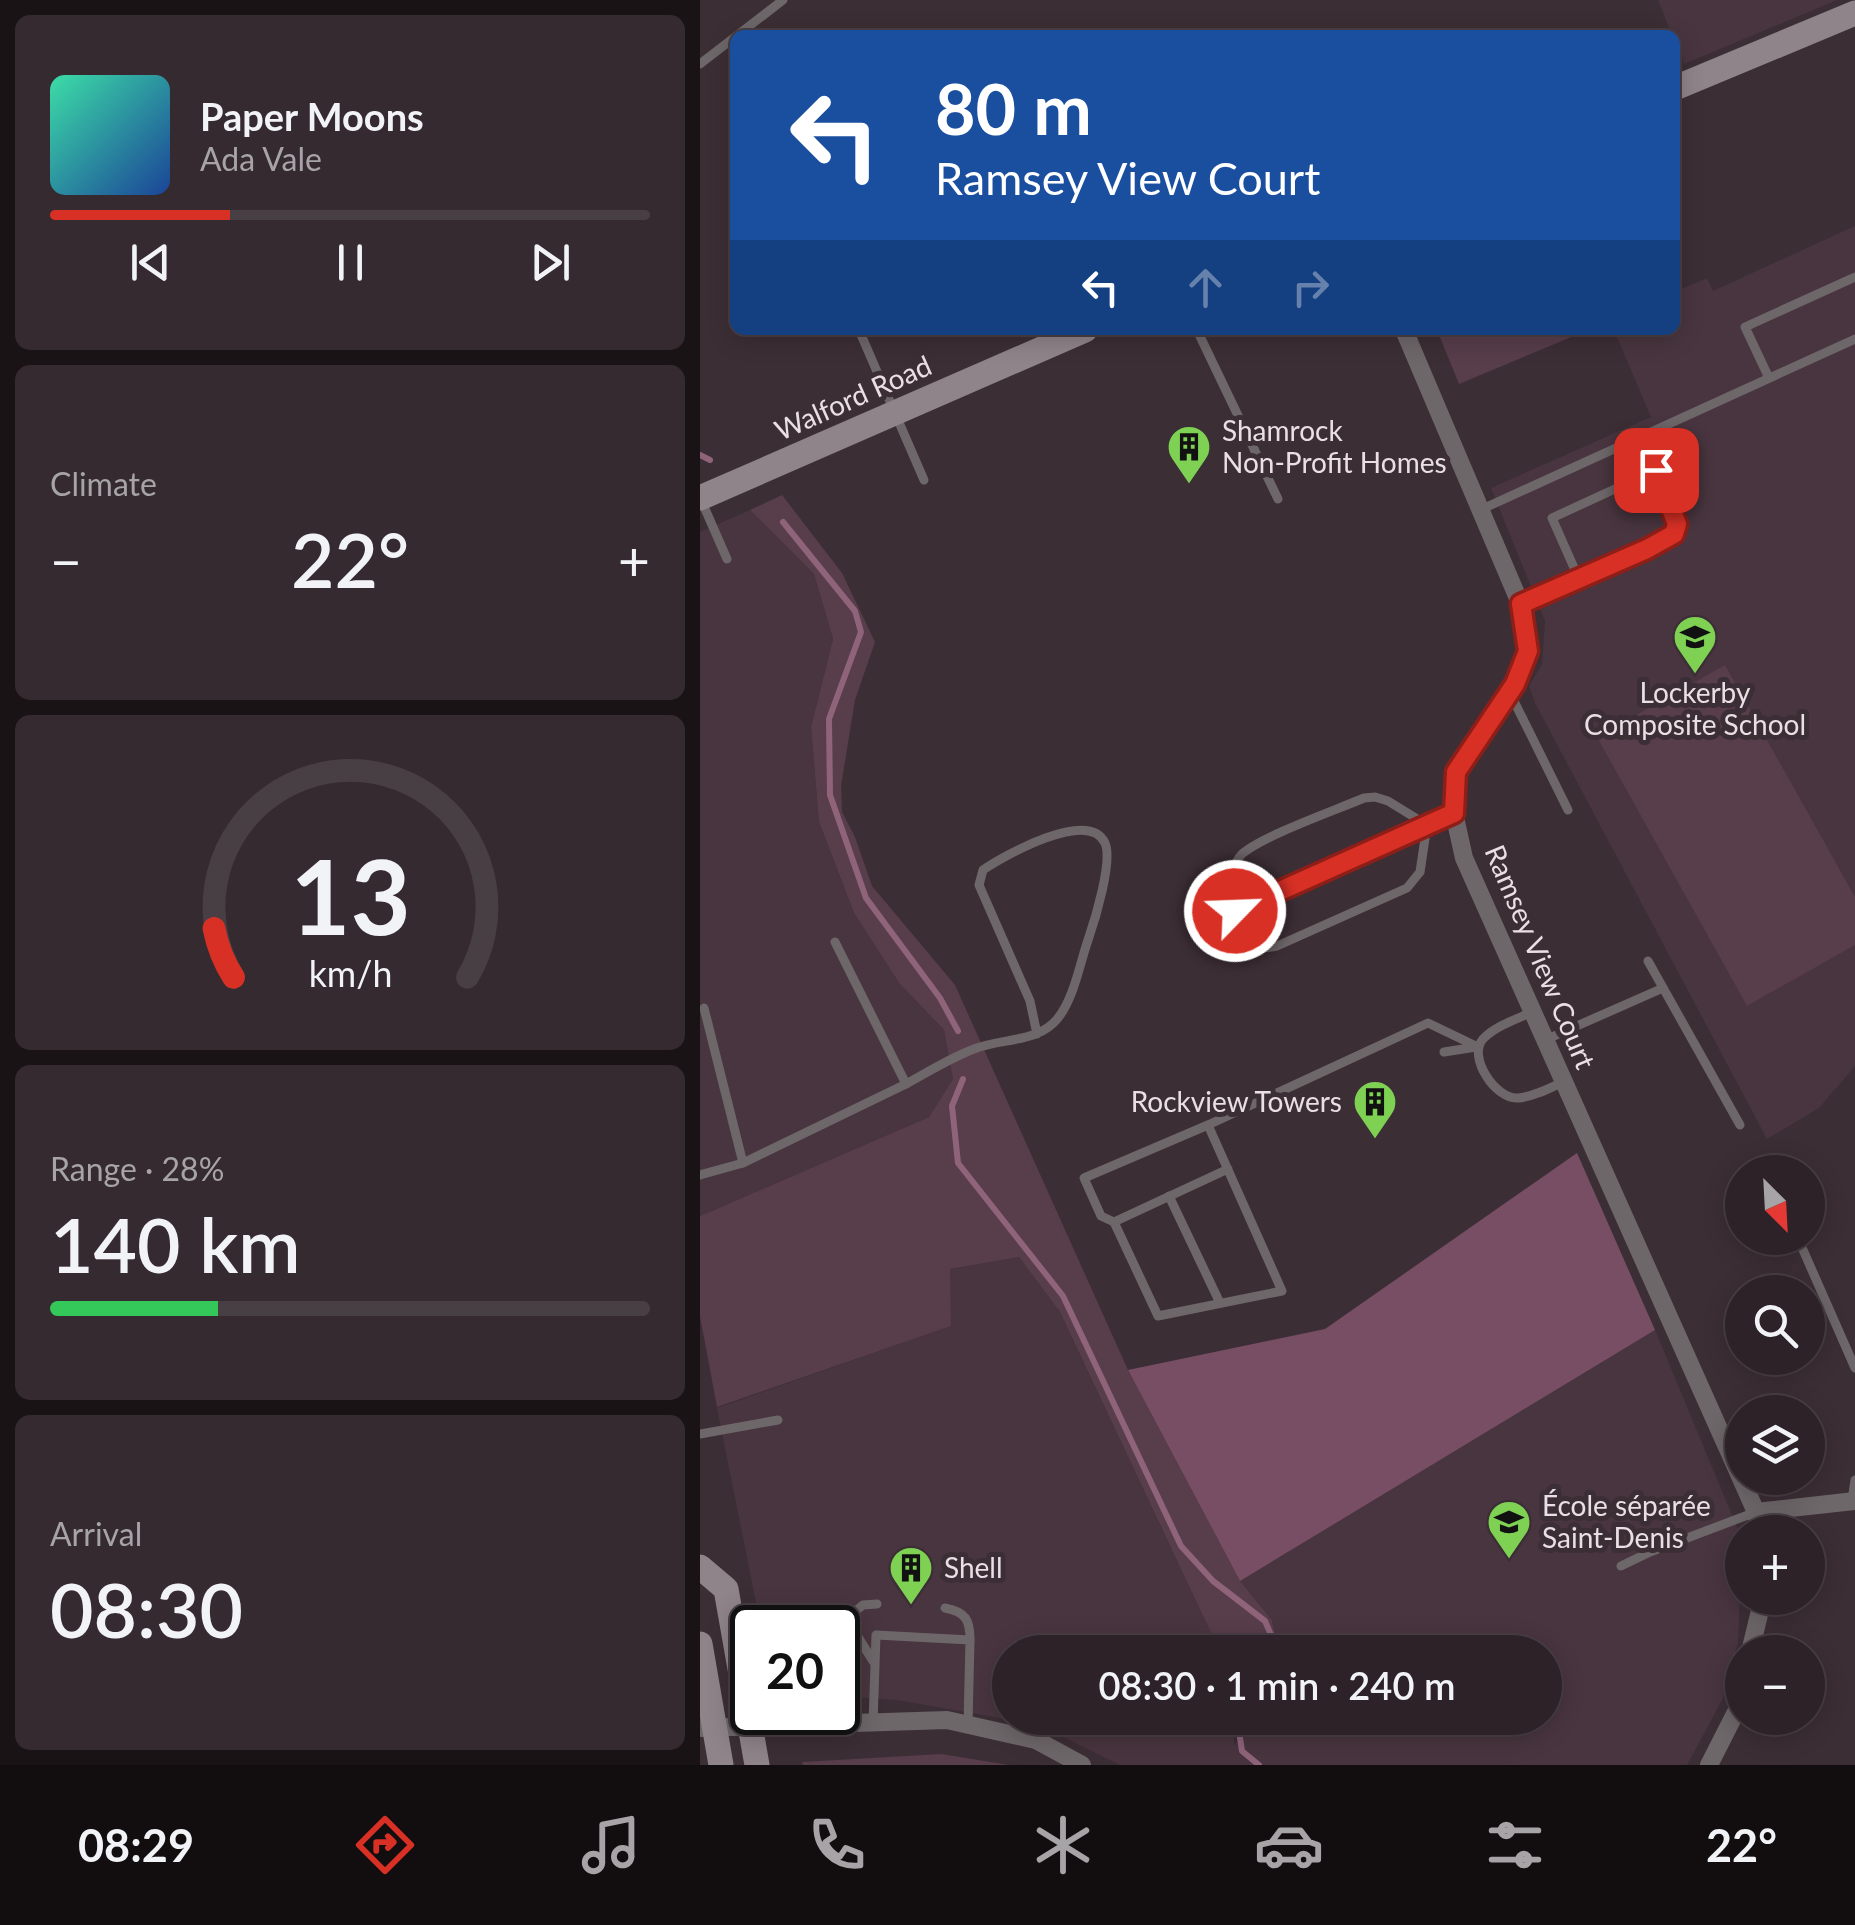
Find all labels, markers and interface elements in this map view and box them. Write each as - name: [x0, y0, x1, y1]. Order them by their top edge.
- text: 80 m: [935, 66, 1092, 150]
- icon: left: [770, 70, 900, 200]
- text: Paper Moons: [200, 93, 424, 139]
- text: Ada Vale: [200, 139, 322, 178]
- text: Ramsey View Court: [935, 151, 1320, 205]
- icon: previous: [123, 235, 178, 290]
- icon: pause: [323, 235, 378, 290]
- icon: next: [523, 235, 578, 290]
- icon: left: [1073, 260, 1128, 315]
- icon: ahead: [1178, 260, 1233, 315]
- icon: right: [1283, 260, 1338, 315]
- street label: Walford Road: [769, 347, 936, 447]
- place label: Shamrock Non-Profit Homes: [1222, 413, 1447, 479]
- building icon: Shamrock Non-Profit Homes: [1166, 424, 1212, 485]
- pin: [1614, 428, 1699, 513]
- icon: arrive: [1629, 443, 1684, 498]
- text: Climate: [50, 464, 157, 503]
- text: 22°: [291, 514, 409, 604]
- text: −: [50, 527, 82, 593]
- text: +: [618, 527, 650, 593]
- school or university icon: Lockerby Composite School: [1672, 614, 1718, 675]
- place label: Lockerby Composite School: [1584, 675, 1806, 741]
- text: 13: [290, 832, 410, 957]
- street label: Ramsey View Court: [1478, 840, 1603, 1074]
- position arrow: [1183, 859, 1287, 963]
- text: km/h: [308, 952, 392, 995]
- building icon: Rockview Towers: [1352, 1079, 1398, 1140]
- place label: Rockview Towers: [1131, 1084, 1342, 1118]
- text: Range · 28%: [50, 1149, 224, 1188]
- north arrow: [1725, 1155, 1825, 1255]
- map controls: [1725, 1155, 1825, 1735]
- text: 140 km: [50, 1199, 301, 1289]
- button: search: [1725, 1275, 1825, 1375]
- button: layers: [1725, 1395, 1825, 1495]
- place label: École séparée Saint-Denis: [1542, 1488, 1711, 1554]
- school or university icon: École séparée Saint-Denis: [1486, 1499, 1532, 1560]
- text: Arrival: [50, 1514, 142, 1553]
- button: +: [1725, 1515, 1825, 1615]
- building icon: Shell: [888, 1545, 934, 1606]
- place label: Shell: [944, 1550, 1003, 1584]
- text: 08:30: [50, 1564, 243, 1654]
- speed limit sign: 20: [730, 1605, 860, 1735]
- button: −: [1725, 1635, 1825, 1735]
- text: 08:30 · 1 min · 240 m: [1099, 1662, 1455, 1708]
- icon: directions: [350, 1810, 420, 1880]
- icon: music: [576, 1810, 646, 1880]
- icon: phone: [802, 1810, 872, 1880]
- icon: climate: [1028, 1810, 1098, 1880]
- icon: car: [1254, 1810, 1324, 1880]
- icon: filters: [1480, 1810, 1550, 1880]
- text: 08:29: [78, 1818, 194, 1872]
- text: 22°: [1706, 1818, 1777, 1872]

